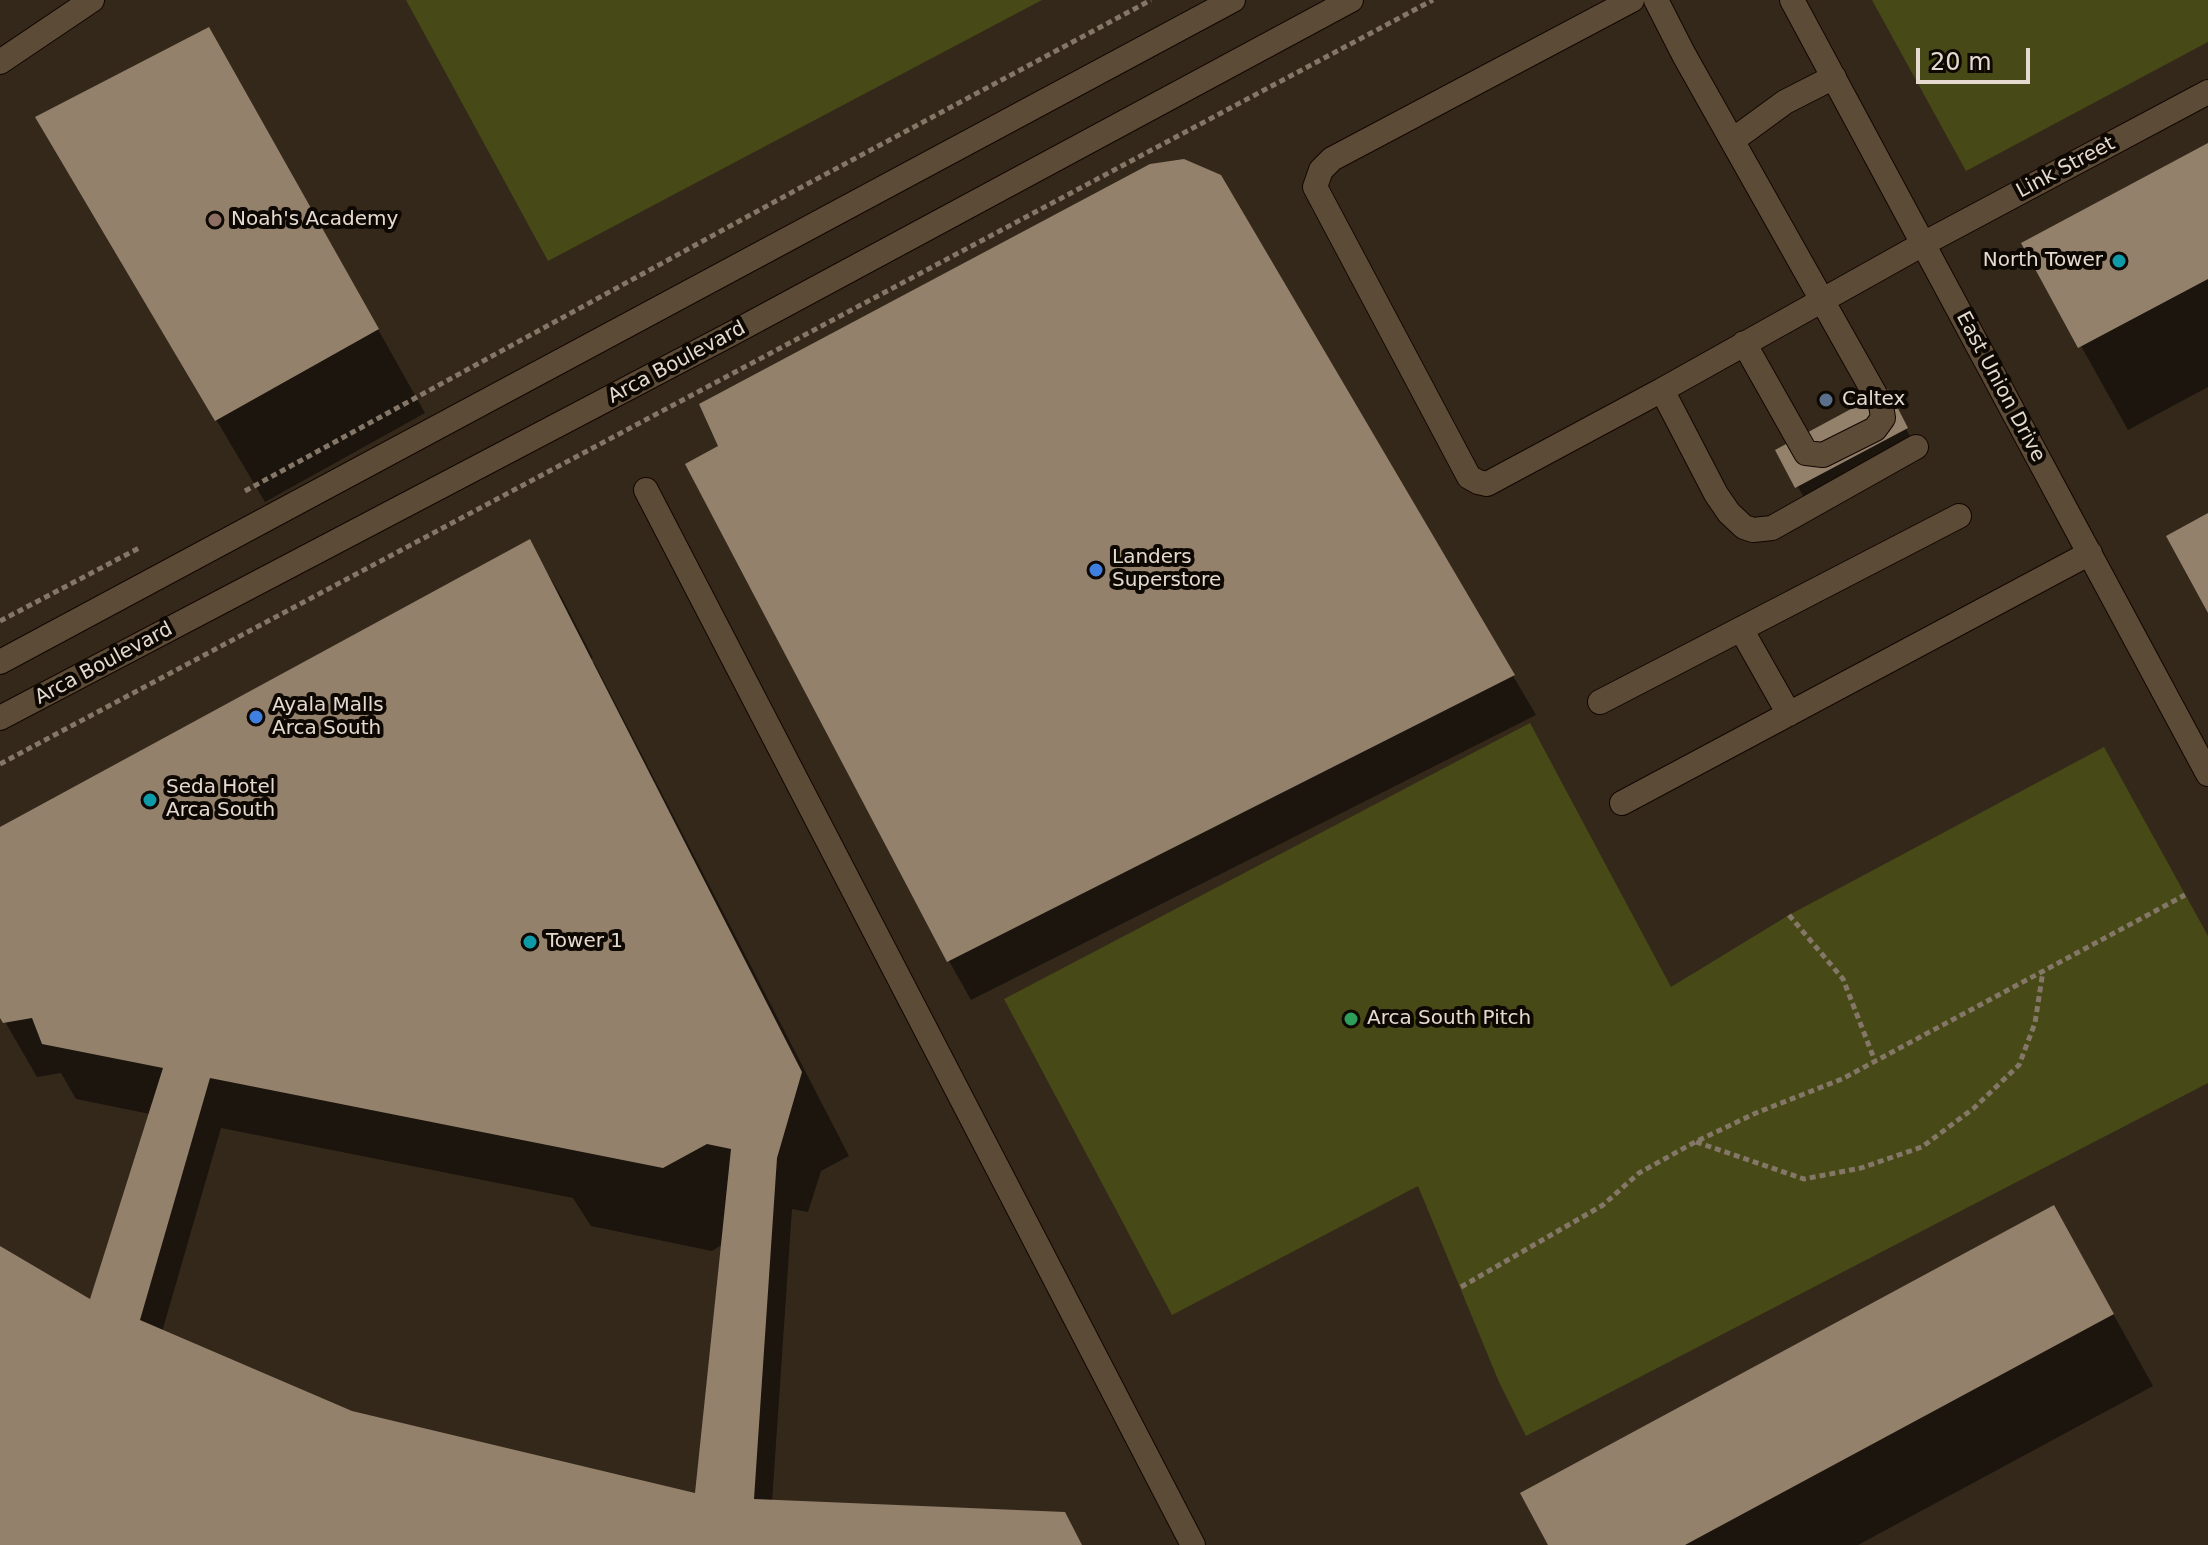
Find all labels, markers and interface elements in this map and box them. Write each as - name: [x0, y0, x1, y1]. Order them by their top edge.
- scale bar: [1920, 32, 2034, 82]
- text: 20 m: [1930, 48, 1992, 76]
- street label: Link Street: [2013, 132, 2119, 204]
- place label: Noah's Academy: [231, 208, 398, 232]
- marker: Noah's Academy: [206, 211, 224, 229]
- place label: North Tower: [1983, 249, 2103, 273]
- marker: North Tower: [2110, 252, 2128, 270]
- street label: East Union Drive: [1950, 308, 2050, 466]
- street label: Arca Boulevard: [604, 317, 750, 409]
- place label: Caltex: [1842, 388, 1905, 412]
- marker: Caltex: [1817, 391, 1835, 409]
- place label: Landers Superstore: [1112, 546, 1221, 593]
- marker: Landers Superstore: [1087, 561, 1105, 579]
- street label: Arca Boulevard: [31, 618, 177, 710]
- place label: Ayala Malls Arca South: [272, 694, 384, 741]
- marker: Ayala Malls Arca South: [247, 708, 265, 726]
- place label: Seda Hotel Arca South: [166, 776, 275, 823]
- marker: Seda Hotel Arca South: [141, 791, 159, 809]
- place label: Tower 1: [546, 930, 623, 954]
- marker: Tower 1: [521, 933, 539, 951]
- place label: Arca South Pitch: [1367, 1007, 1531, 1031]
- marker: Arca South Pitch: [1342, 1010, 1360, 1028]

